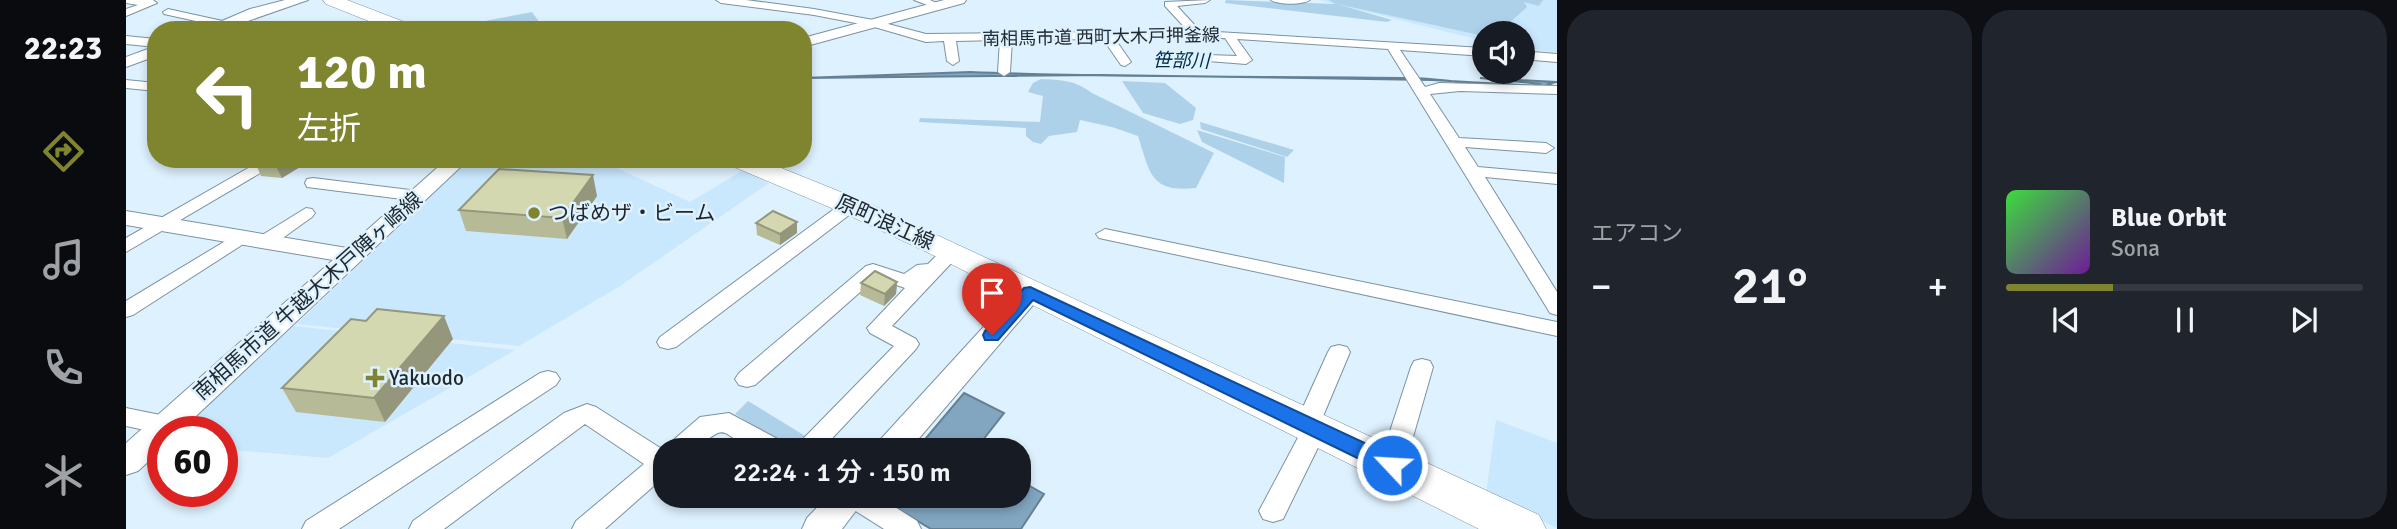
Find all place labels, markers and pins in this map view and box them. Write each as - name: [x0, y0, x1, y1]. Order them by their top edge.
- place label: つばめザ・ビーム: [548, 200, 715, 226]
- marker: つばめザ・ビーム: [526, 205, 542, 221]
- pin: [962, 263, 1022, 335]
- place label: Yakuodo: [389, 365, 464, 391]
- marker: Yakuodo: [367, 370, 383, 386]

